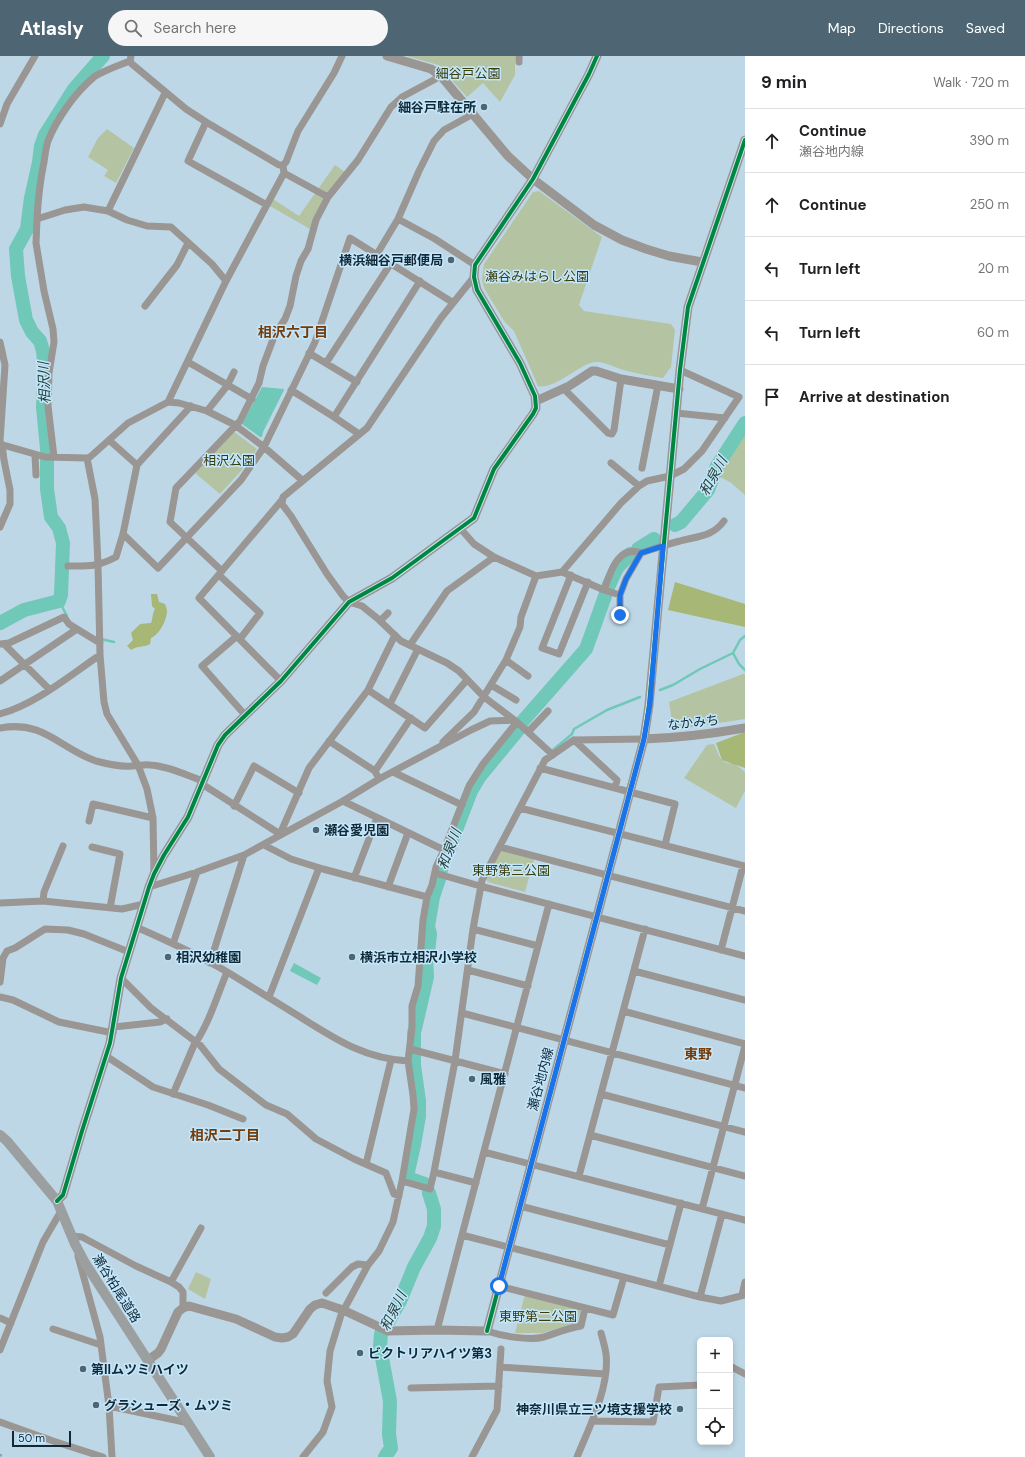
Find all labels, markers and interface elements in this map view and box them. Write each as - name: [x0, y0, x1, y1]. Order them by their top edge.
- search box: [108, 10, 388, 46]
- text: Atlasly: [20, 16, 84, 41]
- icon: search: [122, 17, 144, 39]
- text: Search here: [154, 18, 236, 38]
- text: Map: [828, 19, 856, 37]
- text: Directions: [878, 19, 944, 37]
- text: Saved: [966, 19, 1005, 37]
- park label: 細谷戸公園: [435, 65, 501, 82]
- text: 9 min: [761, 71, 807, 93]
- text: Walk · 720 m: [933, 74, 1009, 91]
- place label: 細谷戸駐在所: [398, 99, 476, 116]
- marker: 細谷戸駐在所: [479, 102, 489, 112]
- text: Continue: [799, 121, 867, 141]
- icon: ahead: [761, 130, 783, 152]
- text: 390 m: [970, 132, 1009, 149]
- text: 瀬谷地内線: [799, 143, 864, 160]
- icon: ahead: [761, 194, 783, 216]
- text: Continue: [799, 195, 867, 215]
- text: 250 m: [970, 196, 1009, 213]
- place label: 横浜細谷戸郵便局: [339, 252, 443, 269]
- marker: 横浜細谷戸郵便局: [446, 255, 456, 265]
- icon: left: [761, 258, 783, 280]
- text: Turn left: [799, 259, 860, 279]
- text: 20 m: [978, 260, 1009, 277]
- park label: 瀬谷みはらし公園: [485, 268, 589, 285]
- icon: left: [761, 322, 783, 344]
- district label: 相沢六丁目: [258, 323, 328, 341]
- text: Turn left: [799, 323, 860, 343]
- text: 60 m: [977, 324, 1009, 341]
- water label: 相沢川: [34, 360, 54, 404]
- icon: arrive: [761, 386, 783, 408]
- text: Arrive at destination: [799, 387, 950, 407]
- park label: 相沢公園: [203, 452, 255, 469]
- water label: 和泉川: [695, 452, 732, 499]
- route end: [611, 606, 629, 624]
- street label: なかみち: [666, 711, 720, 734]
- place label: 瀬谷愛児園: [324, 822, 389, 839]
- water label: 和泉川: [433, 824, 466, 872]
- marker: 瀬谷愛児園: [311, 825, 321, 835]
- park label: 東野第三公園: [472, 862, 550, 879]
- place label: 相沢幼稚園: [176, 949, 241, 966]
- place label: 横浜市立相沢小学校: [360, 949, 477, 966]
- marker: 相沢幼稚園: [163, 952, 173, 962]
- marker: 横浜市立相沢小学校: [347, 952, 357, 962]
- district label: 東野: [684, 1045, 712, 1063]
- street label: 瀬谷地内線: [524, 1046, 557, 1113]
- place label: 風雅: [480, 1071, 506, 1088]
- marker: 風雅: [467, 1074, 477, 1084]
- district label: 相沢二丁目: [190, 1126, 260, 1144]
- street label: 瀬谷柏尾道路: [89, 1251, 144, 1326]
- route start: [490, 1277, 508, 1295]
- water label: 和泉川: [376, 1286, 411, 1334]
- park label: 東野第二公園: [499, 1308, 577, 1325]
- map controls: [697, 1337, 733, 1445]
- button: +: [697, 1337, 733, 1373]
- place label: ビクトリアハイツ第3: [368, 1345, 492, 1362]
- marker: ビクトリアハイツ第3: [355, 1348, 365, 1358]
- place label: 第IIムツミハイツ: [91, 1361, 189, 1378]
- marker: 第IIムツミハイツ: [78, 1364, 88, 1374]
- button: −: [697, 1373, 733, 1409]
- place label: グラシューズ・ムツミ: [104, 1397, 233, 1414]
- marker: グラシューズ・ムツミ: [91, 1400, 101, 1410]
- place label: 神奈川県立三ツ境支援学校: [516, 1401, 672, 1418]
- marker: 神奈川県立三ツ境支援学校: [675, 1404, 685, 1414]
- button: locate: [697, 1409, 733, 1445]
- scale bar: [12, 1429, 71, 1448]
- text: 50 m: [18, 1431, 45, 1445]

